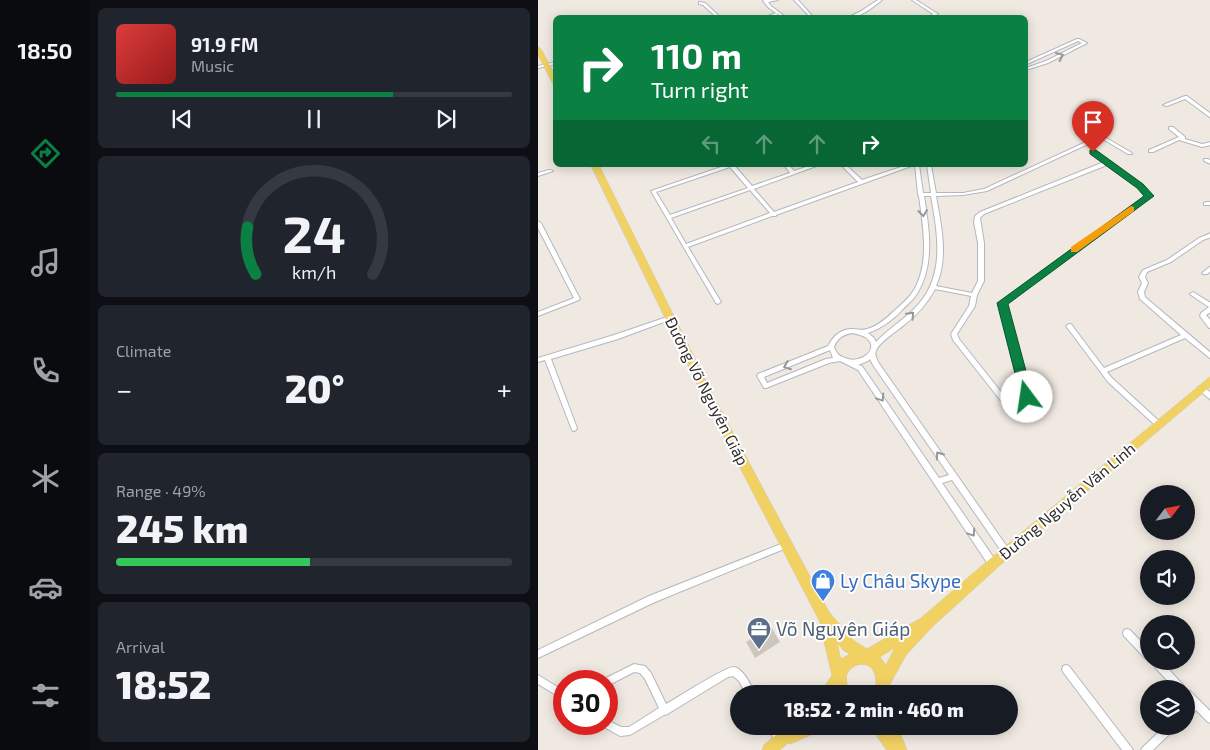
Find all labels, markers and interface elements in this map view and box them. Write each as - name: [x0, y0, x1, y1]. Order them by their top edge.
- text: 91.9 FM: [191, 33, 258, 56]
- text: 110 m: [651, 34, 742, 76]
- icon: right: [568, 35, 633, 100]
- text: 18:50: [18, 37, 72, 63]
- one-way arrow: [1054, 52, 1063, 62]
- text: Music: [191, 56, 234, 75]
- text: Turn right: [651, 76, 749, 102]
- pin: [1072, 101, 1114, 152]
- icon: previous: [168, 105, 196, 133]
- icon: pause: [300, 105, 328, 133]
- icon: next: [432, 105, 460, 133]
- icon: arrive: [1079, 108, 1107, 136]
- icon: left: [697, 130, 725, 158]
- icon: ahead: [750, 130, 778, 158]
- icon: ahead: [803, 130, 831, 158]
- icon: right: [856, 130, 884, 158]
- icon: directions: [28, 136, 63, 171]
- text: 24: [282, 201, 346, 263]
- one-way arrow: [917, 210, 928, 218]
- icon: music: [28, 245, 63, 280]
- text: km/h: [292, 261, 336, 283]
- one-way arrow: [905, 312, 914, 321]
- street label: Đường Võ Nguyên Giáp: [662, 313, 753, 468]
- text: Climate: [116, 341, 171, 360]
- icon: phone: [28, 353, 63, 388]
- one-way arrow: [783, 360, 791, 370]
- text: 20°: [285, 365, 344, 411]
- position arrow: [1000, 370, 1052, 422]
- text: −: [116, 372, 132, 406]
- text: +: [497, 372, 512, 406]
- one-way arrow: [874, 393, 884, 402]
- street label: Đường Nguyễn Văn Linh: [995, 438, 1139, 563]
- one-way arrow: [936, 452, 945, 461]
- icon: climate: [28, 461, 63, 496]
- text: Range · 49%: [116, 481, 206, 500]
- north arrow: [1140, 485, 1196, 540]
- map controls: [1140, 485, 1195, 735]
- text: 245 km: [116, 505, 248, 551]
- one-way arrow: [965, 527, 975, 536]
- button: sound: [1140, 550, 1195, 605]
- shop icon: Ly Châu Skype: [810, 568, 836, 602]
- place label: Ly Châu Skype: [840, 569, 961, 592]
- icon: car: [28, 570, 63, 605]
- button: search: [1140, 615, 1195, 670]
- office icon: Võ Nguyên Giáp: [746, 616, 772, 650]
- place label: Võ Nguyên Giáp: [776, 617, 910, 640]
- text: Arrival: [116, 637, 165, 656]
- text: 18:52: [116, 661, 211, 707]
- speed limit sign: 30: [553, 670, 618, 735]
- icon: filters: [28, 678, 63, 713]
- button: layers: [1140, 680, 1195, 735]
- text: 18:52 · 2 min · 460 m: [784, 698, 964, 721]

